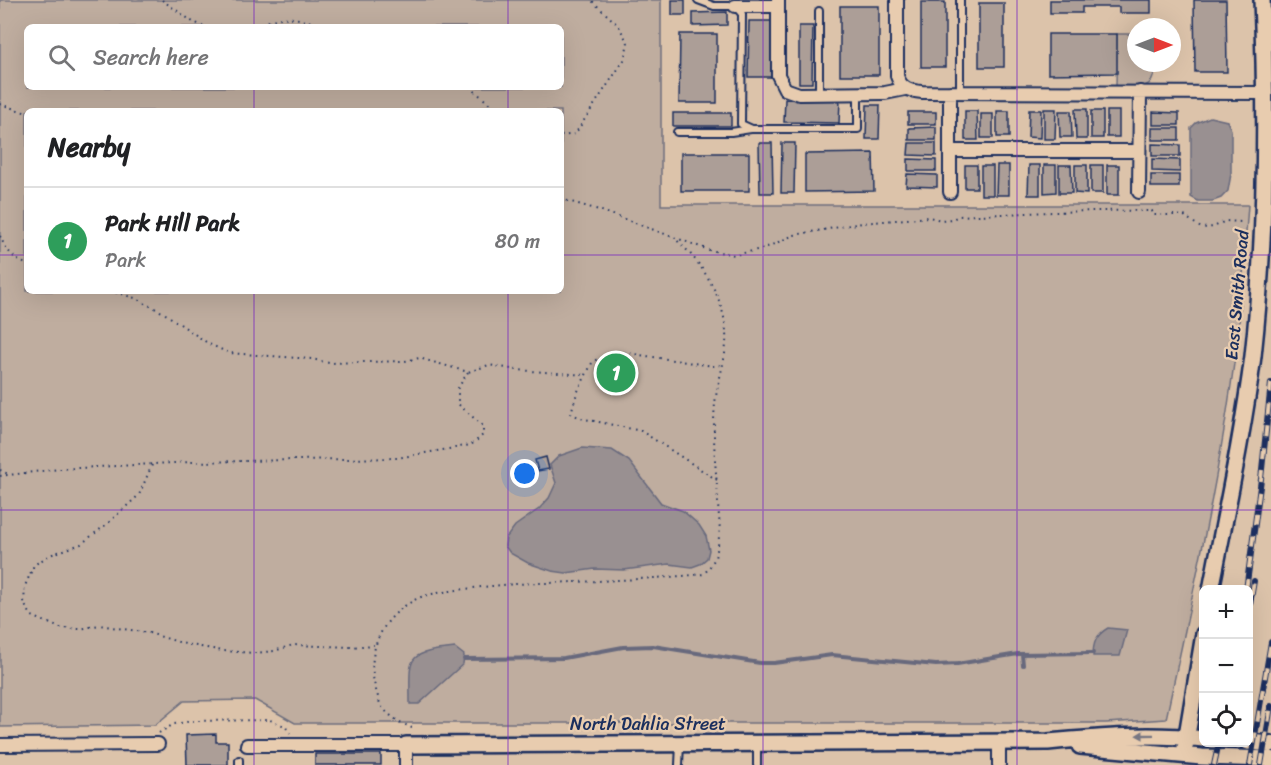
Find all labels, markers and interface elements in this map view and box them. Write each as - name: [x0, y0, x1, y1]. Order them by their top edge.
- north arrow: [1127, 18, 1181, 72]
- search box: [24, 24, 564, 90]
- text: Search here: [93, 38, 209, 77]
- icon: search: [45, 41, 78, 74]
- text: Nearby: [48, 124, 130, 170]
- text: Park Hill Park: [105, 204, 240, 243]
- text: 1: [63, 224, 72, 259]
- text: 80 m: [495, 224, 540, 259]
- street label: East Smith Road: [1215, 227, 1259, 361]
- text: Park: [105, 243, 146, 278]
- pin: 1: [596, 350, 636, 395]
- your location: [510, 459, 539, 488]
- map controls: [1199, 585, 1253, 747]
- button: +: [1199, 585, 1253, 639]
- button: −: [1199, 639, 1253, 693]
- button: locate: [1199, 693, 1253, 747]
- street label: North Dahlia Street: [570, 708, 726, 740]
- one-way arrow: [1135, 730, 1154, 740]

